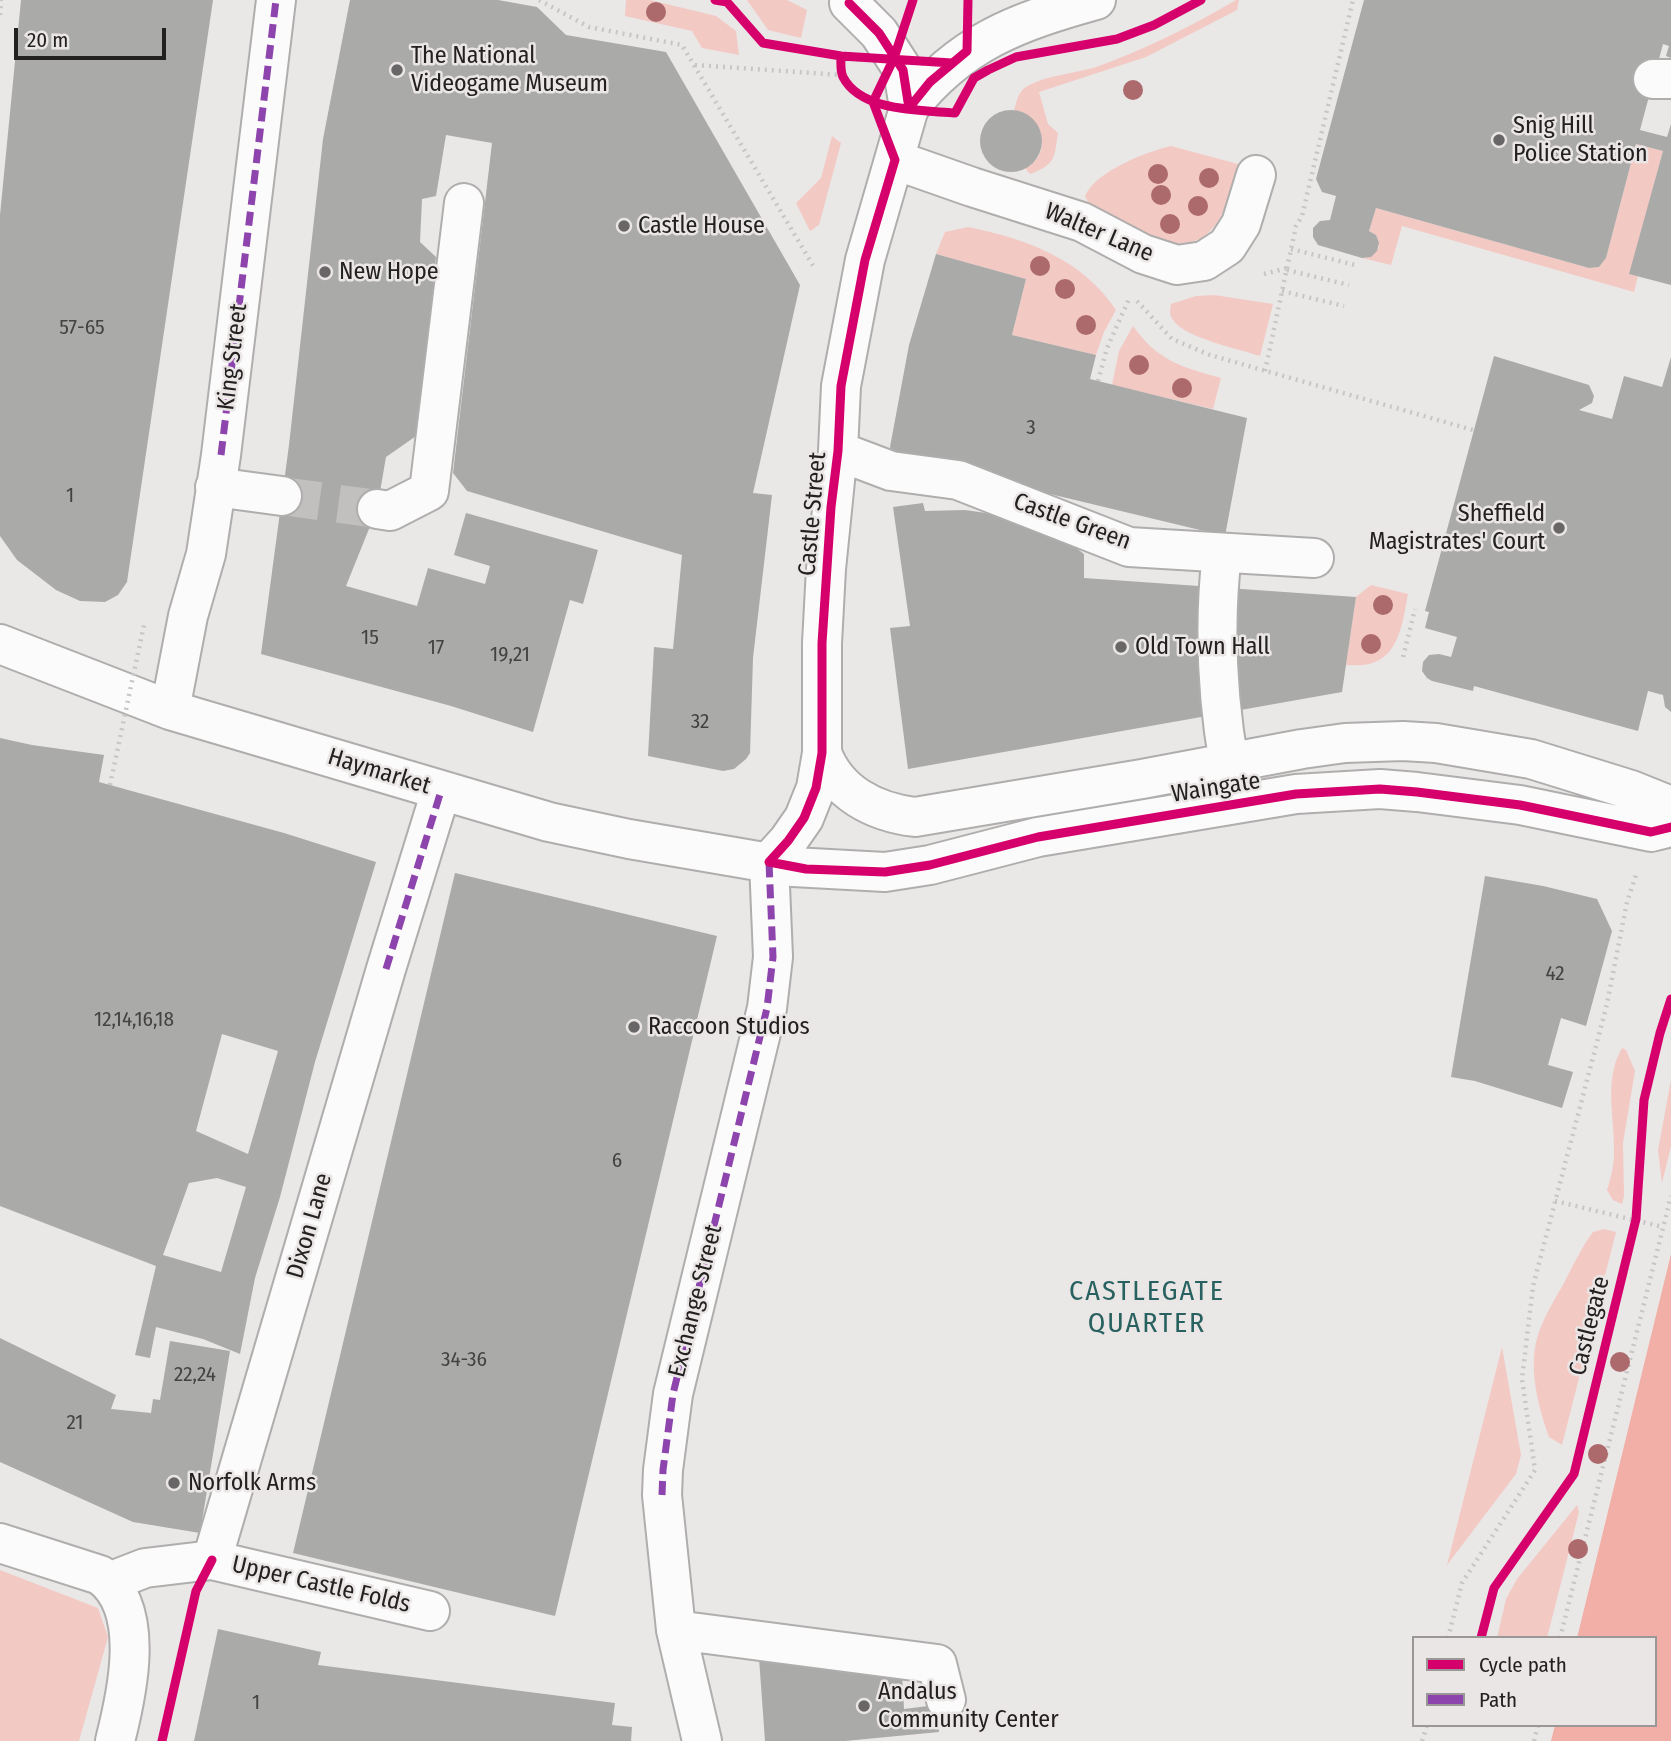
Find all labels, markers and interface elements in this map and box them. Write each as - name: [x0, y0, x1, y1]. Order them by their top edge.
- scale bar: [18, 14, 170, 58]
- text: 20 m: [27, 27, 68, 53]
- place label: The National Videogame Museum: [411, 42, 608, 98]
- marker: The National Videogame Museum: [389, 62, 405, 78]
- place label: Snig Hill Police Station: [1513, 112, 1648, 168]
- marker: Snig Hill Police Station: [1491, 132, 1507, 148]
- street label: Walter Lane: [1040, 197, 1158, 269]
- place label: Castle House: [638, 212, 765, 240]
- marker: Castle House: [616, 218, 632, 234]
- place label: New Hope: [339, 258, 439, 286]
- marker: New Hope: [317, 264, 333, 280]
- street label: King Street: [212, 302, 254, 412]
- house number: 57-65: [59, 315, 105, 341]
- house number: 3: [1026, 415, 1036, 441]
- street label: Castle Street: [793, 451, 833, 577]
- house number: 1: [66, 483, 74, 509]
- street label: Castle Green: [1009, 487, 1135, 557]
- place label: Sheffield Magistrates' Court: [1369, 500, 1545, 556]
- marker: Sheffield Magistrates' Court: [1551, 520, 1567, 536]
- house number: 15: [361, 625, 379, 651]
- place label: Old Town Hall: [1135, 633, 1270, 661]
- house number: 17: [428, 635, 444, 661]
- marker: Old Town Hall: [1113, 639, 1129, 655]
- house number: 19,21: [490, 642, 530, 668]
- house number: 32: [691, 709, 709, 735]
- street label: Haymarket: [324, 743, 434, 801]
- street label: Waingate: [1169, 767, 1263, 809]
- house number: 42: [1545, 961, 1565, 987]
- house number: 12,14,16,18: [94, 1007, 174, 1033]
- place label: Raccoon Studios: [648, 1013, 810, 1041]
- marker: Raccoon Studios: [626, 1019, 642, 1035]
- house number: 6: [612, 1148, 622, 1174]
- street label: Dixon Lane: [281, 1170, 339, 1282]
- street label: Exchange Street: [663, 1222, 729, 1380]
- street label: Castlegate: [1564, 1273, 1616, 1379]
- district label: CASTLEGATE QUARTER: [1070, 1275, 1224, 1341]
- house number: 34-36: [441, 1347, 487, 1373]
- house number: 22,24: [174, 1362, 216, 1388]
- house number: 21: [67, 1410, 83, 1436]
- place label: Norfolk Arms: [188, 1469, 316, 1497]
- marker: Norfolk Arms: [166, 1475, 182, 1491]
- street label: Upper Castle Folds: [229, 1550, 413, 1620]
- legend: [1412, 1636, 1657, 1727]
- text: Cycle path: [1479, 1652, 1567, 1678]
- place label: Andalus Community Center: [878, 1678, 1059, 1734]
- text: Path: [1479, 1687, 1517, 1713]
- house number: 1: [252, 1690, 260, 1716]
- marker: Andalus Community Center: [856, 1698, 872, 1714]

